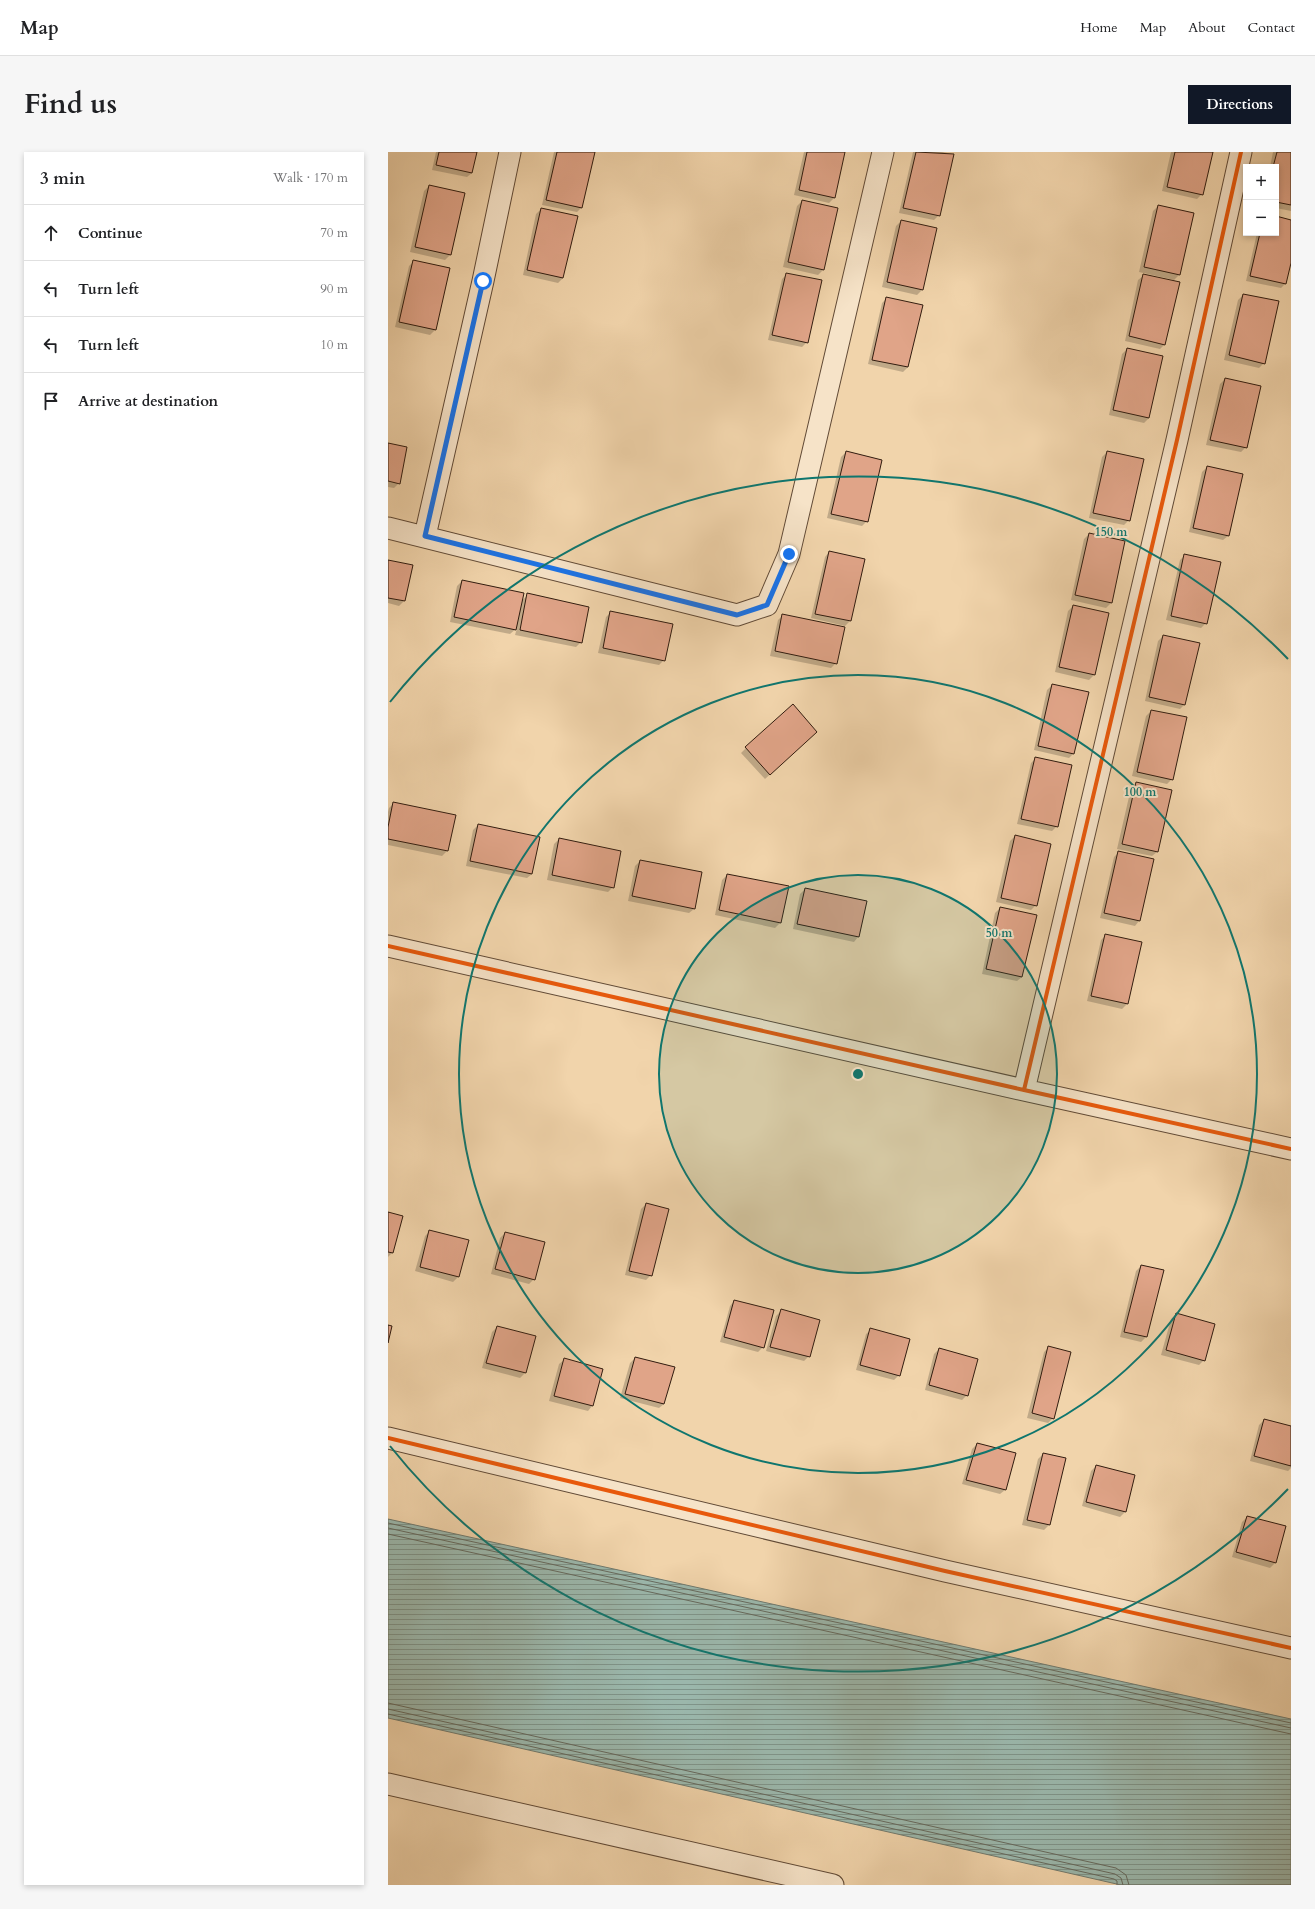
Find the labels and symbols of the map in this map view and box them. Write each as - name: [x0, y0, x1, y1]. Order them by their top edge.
- route start: [474, 272, 492, 290]
- text: 150 m: [1095, 524, 1128, 540]
- route end: [780, 545, 798, 563]
- text: 100 m: [1124, 784, 1157, 800]
- text: 50 m: [986, 925, 1013, 941]
- centre of rings: [851, 1067, 865, 1081]

